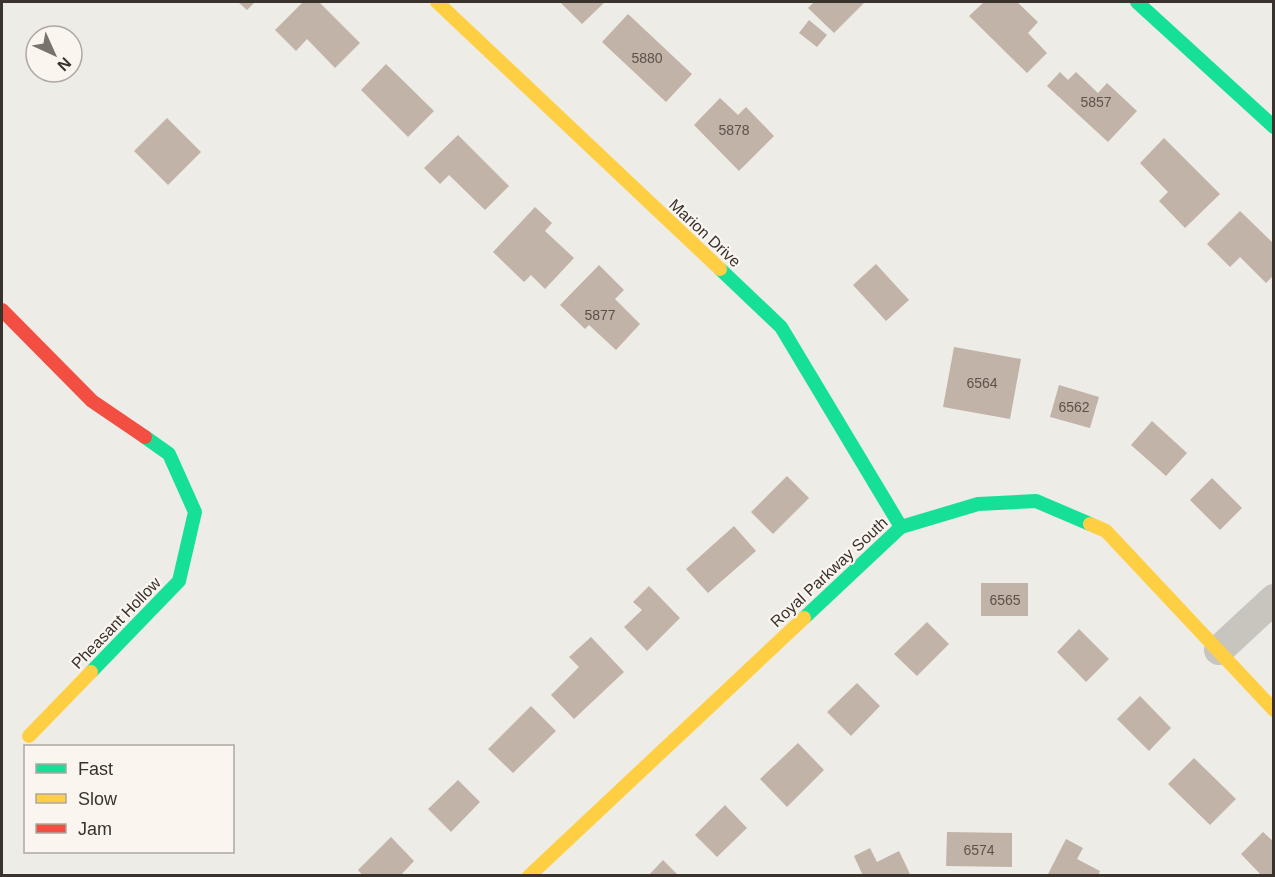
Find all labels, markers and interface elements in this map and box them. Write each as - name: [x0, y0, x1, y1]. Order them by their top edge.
- north arrow: [24, 24, 84, 84]
- house number: 5880: [631, 50, 663, 66]
- text: N: [54, 54, 74, 74]
- house number: 5857: [1080, 94, 1112, 110]
- house number: 5878: [718, 122, 750, 138]
- street label: Marion Drive: [666, 196, 744, 270]
- house number: 5877: [584, 307, 616, 323]
- house number: 6564: [966, 375, 998, 391]
- house number: 6562: [1058, 399, 1090, 415]
- street label: Royal Parkway South: [767, 514, 891, 630]
- street label: Pheasant Hollow: [68, 574, 164, 672]
- house number: 6565: [989, 592, 1021, 608]
- legend: [24, 745, 234, 853]
- text: Fast: [78, 759, 113, 779]
- text: Slow: [78, 789, 118, 809]
- text: Jam: [78, 819, 112, 839]
- house number: 6574: [963, 842, 995, 858]

